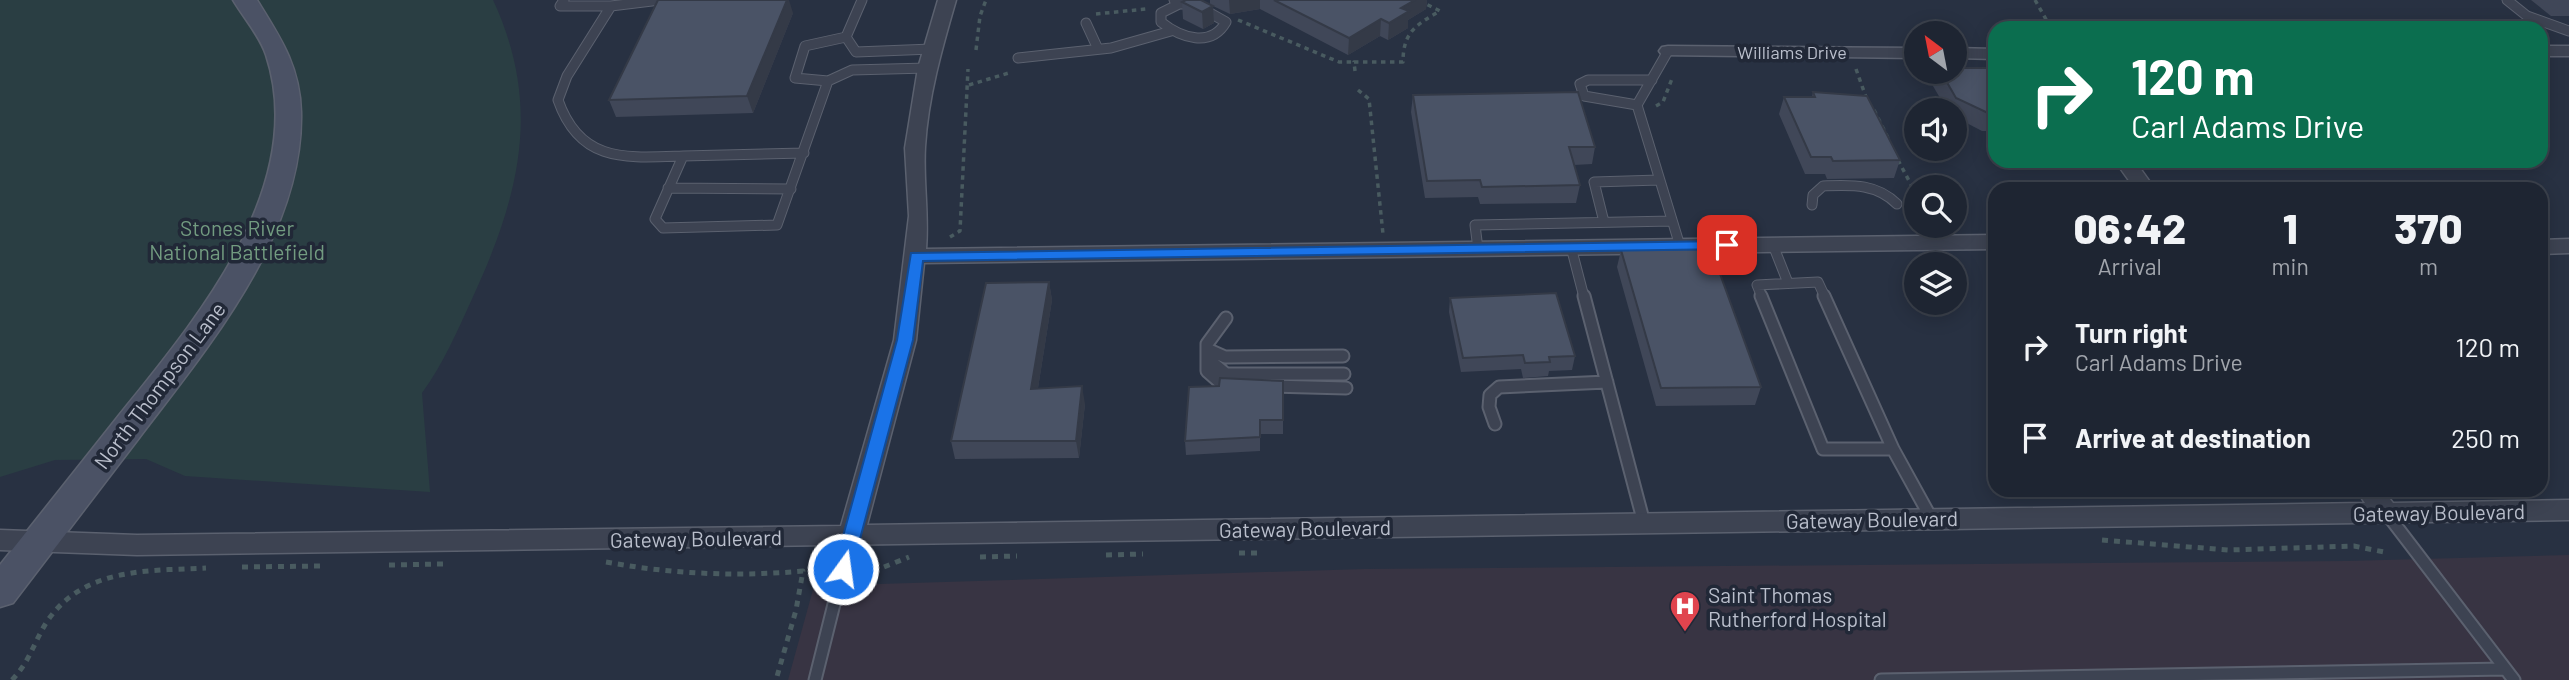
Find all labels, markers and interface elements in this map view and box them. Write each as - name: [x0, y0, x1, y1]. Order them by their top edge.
- north arrow: [1904, 21, 1967, 84]
- map controls: [1904, 21, 1967, 315]
- street label: Williams Drive: [1737, 41, 1847, 63]
- text: 120 m: [2131, 46, 2254, 105]
- icon: right: [2016, 49, 2107, 140]
- button: sound: [1904, 98, 1967, 161]
- text: Carl Adams Drive: [2131, 106, 2364, 144]
- button: search: [1904, 175, 1967, 238]
- text: 06:42: [2073, 202, 2186, 252]
- text: 1: [2283, 202, 2298, 252]
- text: 370: [2394, 202, 2462, 252]
- park label: Stones River National Battlefield: [149, 215, 325, 264]
- pin: [1697, 215, 1757, 275]
- icon: arrive: [1708, 226, 1746, 264]
- button: layers: [1904, 252, 1967, 315]
- text: Arrival: [2098, 252, 2162, 280]
- text: min: [2272, 252, 2309, 280]
- text: m: [2419, 252, 2438, 280]
- street label: North Thompson Lane: [88, 297, 230, 473]
- text: Turn right: [2075, 317, 2188, 348]
- icon: right: [2016, 328, 2054, 366]
- text: 120 m: [2456, 331, 2520, 362]
- text: Carl Adams Drive: [2075, 348, 2243, 376]
- icon: arrive: [2016, 419, 2054, 457]
- text: Arrive at destination: [2075, 422, 2311, 453]
- text: 250 m: [2451, 422, 2520, 453]
- street label: Gateway Boulevard: [2353, 498, 2525, 526]
- street label: Gateway Boulevard: [1786, 505, 1958, 533]
- street label: Gateway Boulevard: [1219, 514, 1391, 542]
- street label: Gateway Boulevard: [610, 524, 782, 552]
- position arrow: [806, 532, 880, 606]
- place label: Saint Thomas Rutherford Hospital: [1708, 582, 1887, 631]
- hospital icon: Saint Thomas Rutherford Hospital: [1668, 589, 1702, 633]

